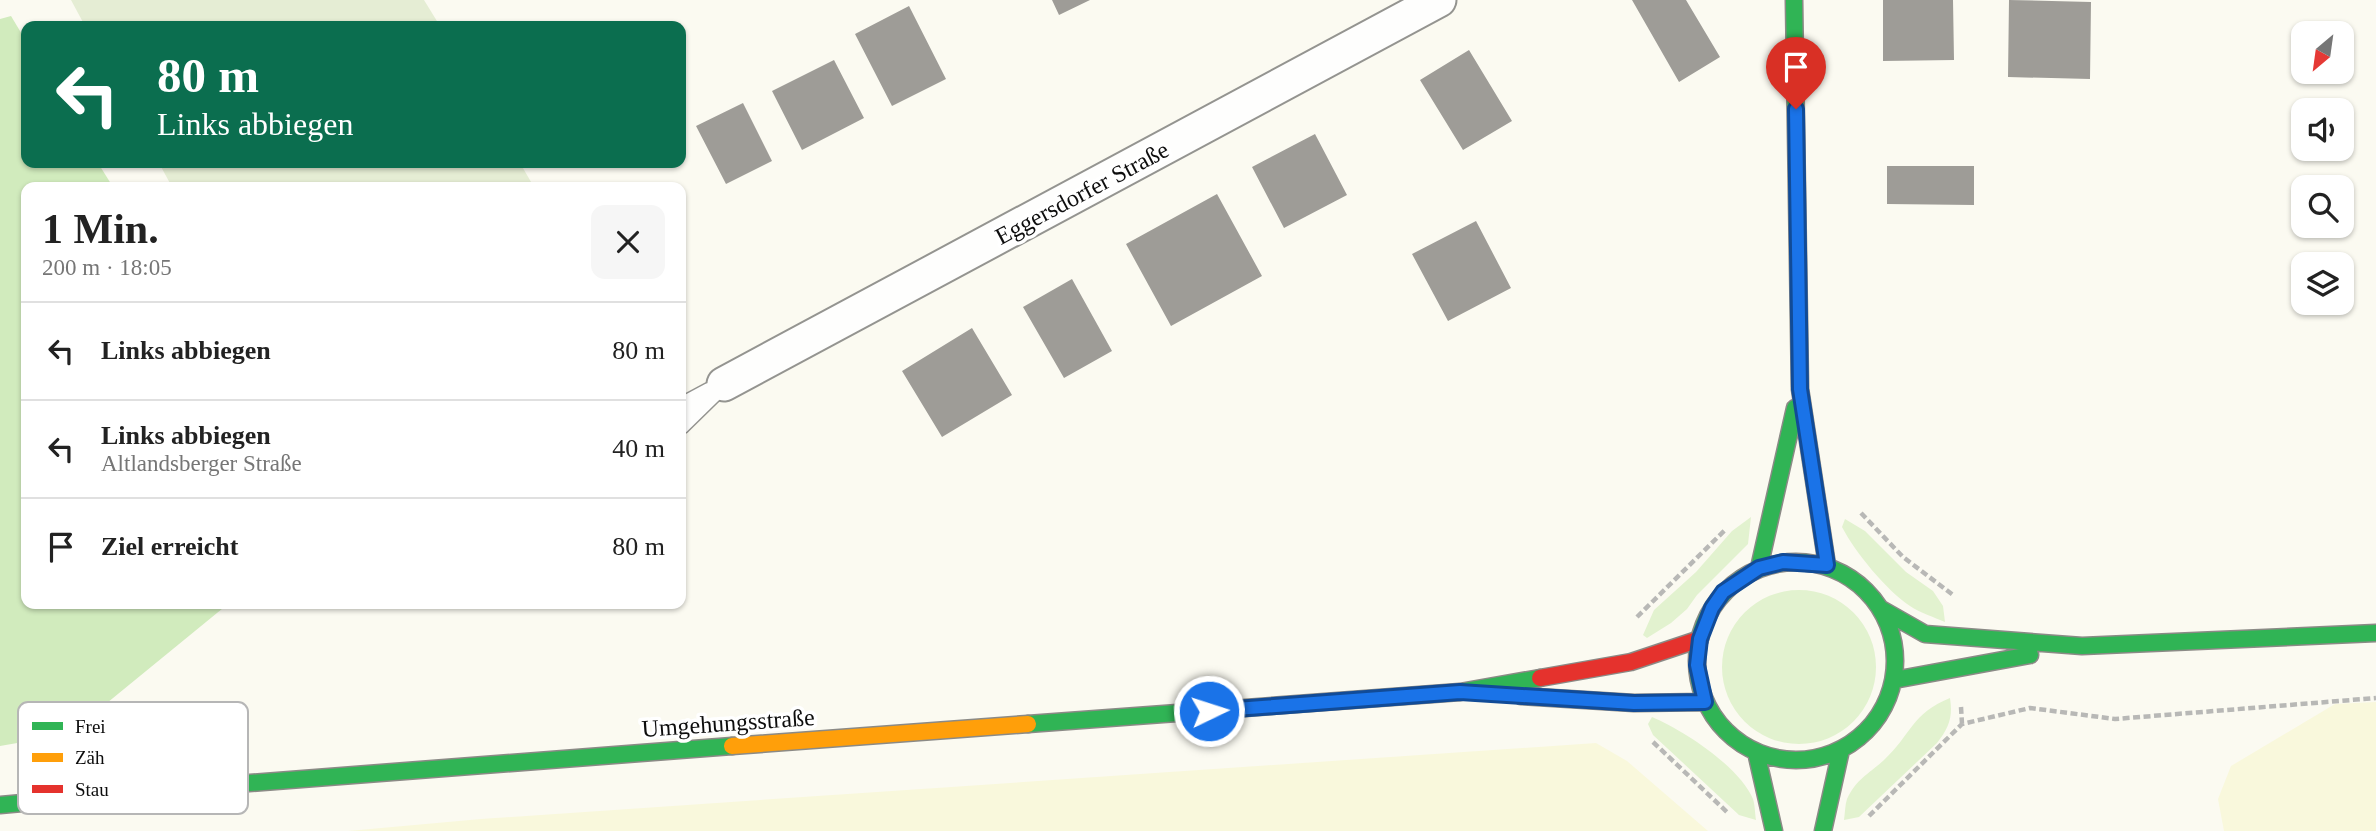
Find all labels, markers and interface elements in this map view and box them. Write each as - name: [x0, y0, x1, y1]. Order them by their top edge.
- north arrow: [2291, 21, 2354, 84]
- map controls: [2291, 21, 2354, 315]
- pin: [1766, 37, 1826, 109]
- text: 80 m: [157, 48, 259, 103]
- icon: arrive: [1777, 48, 1815, 86]
- icon: left: [42, 49, 133, 140]
- button: sound: [2291, 98, 2354, 161]
- text: Links abbiegen: [157, 106, 353, 142]
- street label: Eggersdorfer Straße: [991, 136, 1173, 250]
- button: search: [2291, 175, 2354, 238]
- button: close: [591, 205, 665, 279]
- text: 1 Min.: [42, 206, 159, 252]
- button: layers: [2291, 252, 2354, 315]
- text: 200 m · 18:05: [42, 255, 172, 280]
- icon: left: [42, 332, 80, 370]
- text: Links abbiegen: [101, 336, 271, 365]
- text: 80 m: [612, 336, 665, 365]
- text: Links abbiegen: [101, 421, 271, 450]
- icon: left: [42, 430, 80, 468]
- text: 40 m: [612, 434, 665, 463]
- text: Altlandsberger Straße: [101, 451, 302, 476]
- icon: arrive: [42, 528, 80, 566]
- text: Ziel erreicht: [101, 532, 238, 561]
- text: 80 m: [612, 532, 665, 561]
- position arrow: [1172, 674, 1246, 748]
- legend: [18, 702, 248, 814]
- street label: Umgehungsstraße: [641, 704, 815, 742]
- text: Frei: [75, 716, 106, 737]
- text: Zäh: [75, 747, 105, 768]
- text: Stau: [75, 779, 109, 800]

